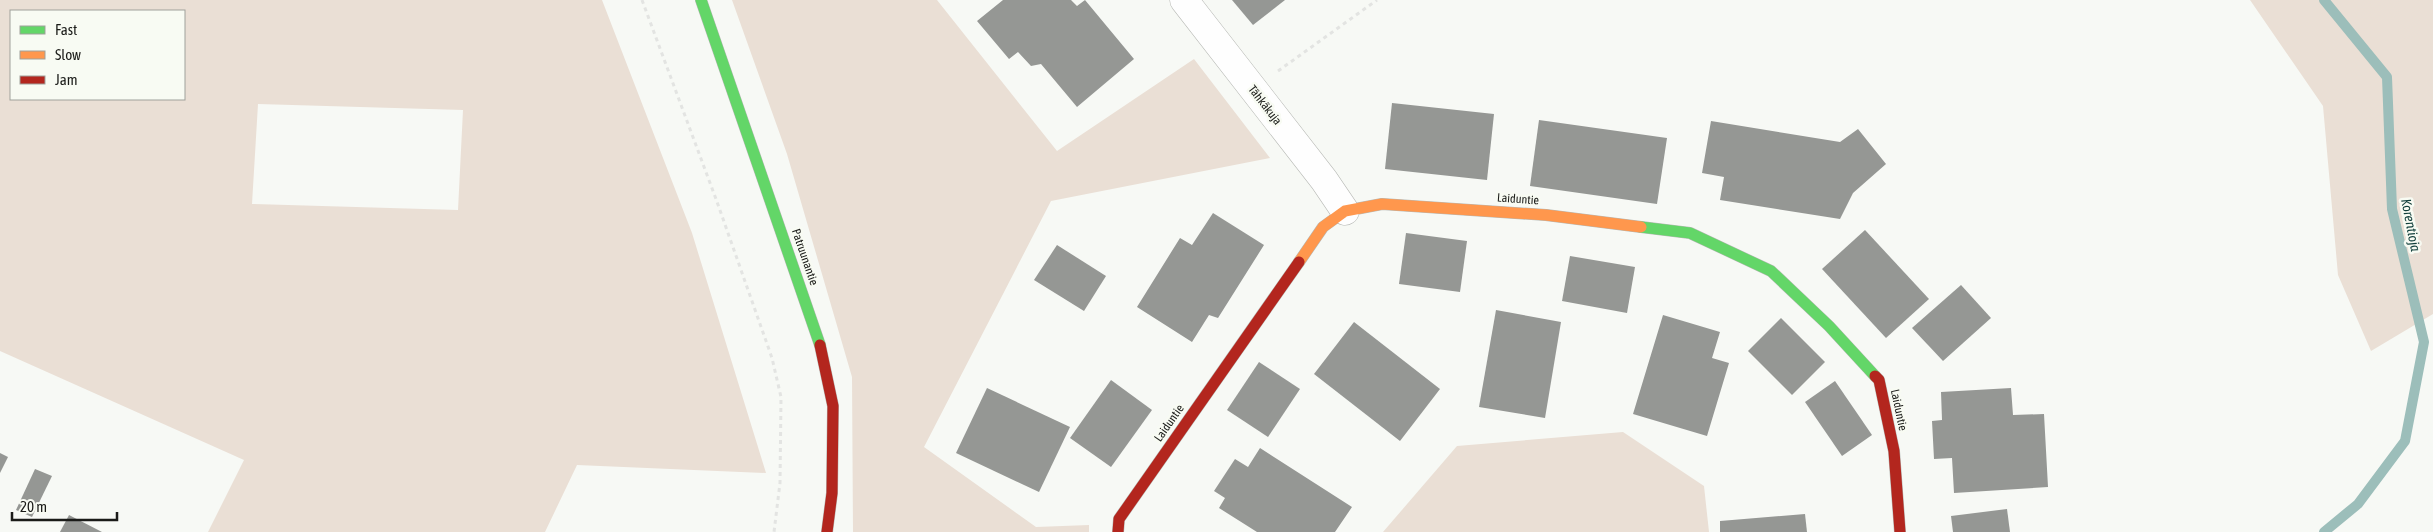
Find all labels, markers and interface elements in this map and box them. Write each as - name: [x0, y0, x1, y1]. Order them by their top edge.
- legend: [10, 10, 185, 100]
- text: Fast: [55, 21, 77, 38]
- text: Slow: [55, 46, 81, 63]
- text: Jam: [55, 71, 78, 88]
- street label: Tähkäkuja: [1245, 83, 1285, 127]
- street label: Laiduntie: [1497, 191, 1539, 207]
- water label: Korentioja: [2398, 197, 2424, 253]
- street label: Patruunantie: [789, 227, 821, 287]
- street label: Laiduntie: [1888, 388, 1910, 432]
- street label: Laiduntie: [1151, 402, 1187, 444]
- scale bar: [12, 490, 118, 522]
- text: 20 m: [20, 498, 47, 515]

